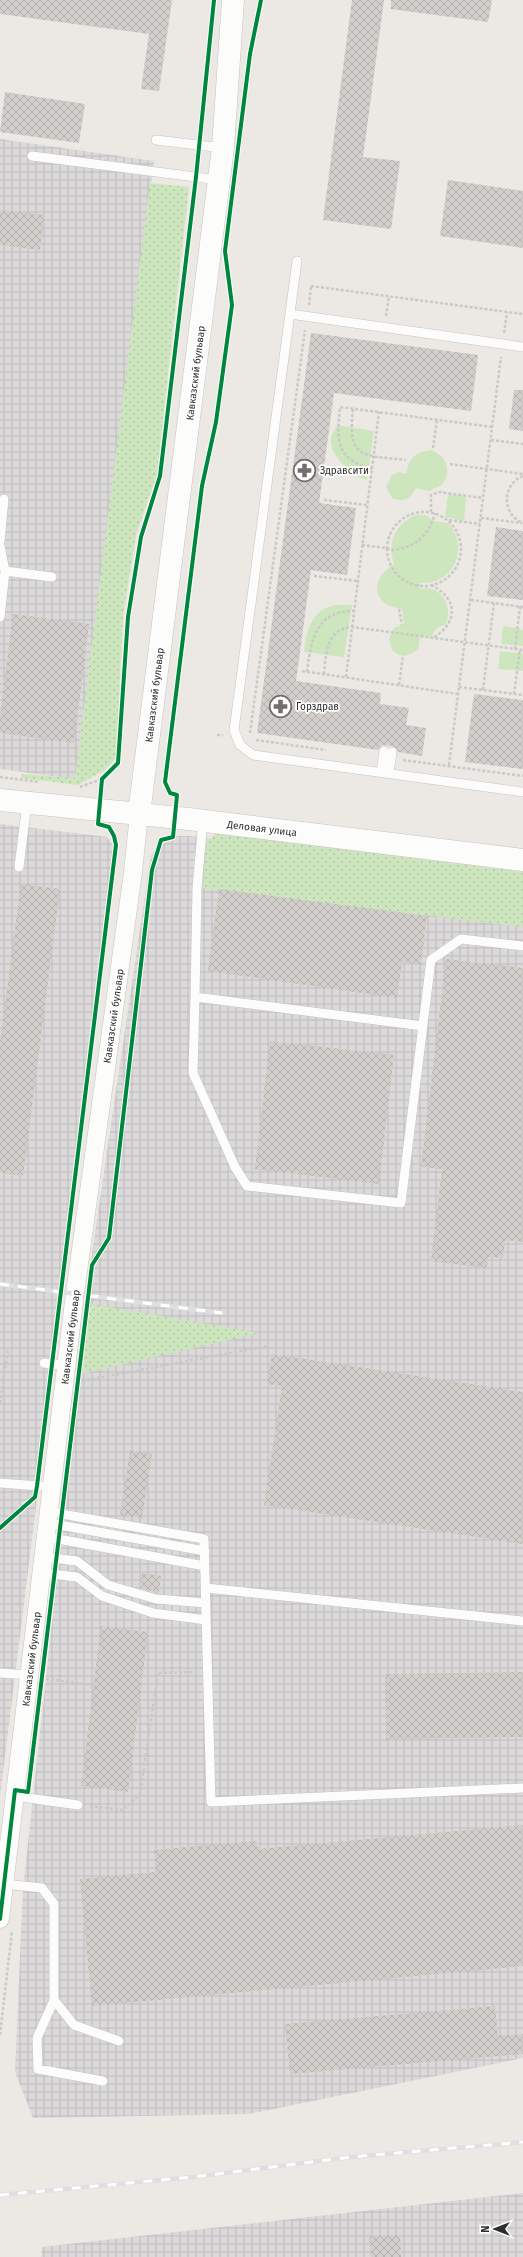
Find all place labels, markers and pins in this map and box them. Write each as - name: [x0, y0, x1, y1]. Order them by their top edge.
- pharmacy icon: Здравсити: [292, 457, 318, 483]
- place label: Здравсити: [320, 465, 369, 477]
- pharmacy icon: Горздрав: [268, 693, 294, 719]
- place label: Горздрав: [296, 701, 339, 713]

